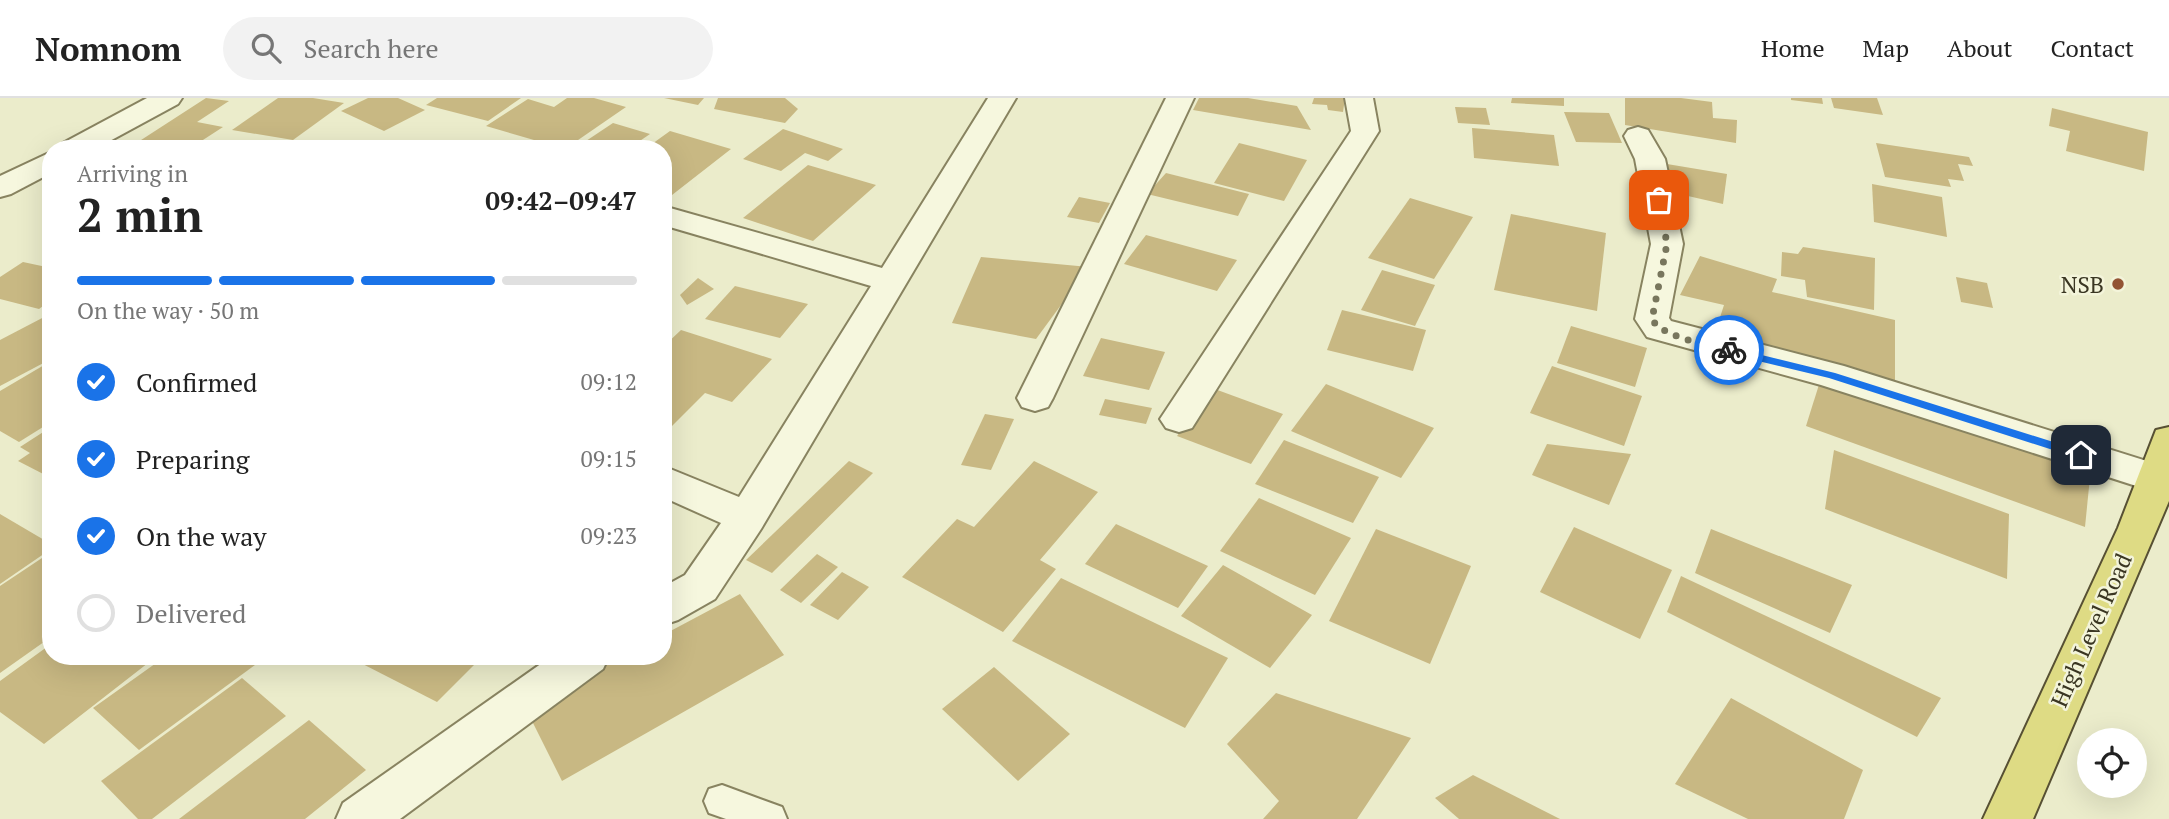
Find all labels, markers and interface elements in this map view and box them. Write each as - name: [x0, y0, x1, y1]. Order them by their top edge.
- search box: [223, 17, 713, 80]
- text: Nomnom: [35, 27, 181, 70]
- icon: search: [247, 29, 285, 67]
- text: Search here: [303, 31, 439, 65]
- text: Home: [1761, 32, 1825, 64]
- text: Map: [1863, 32, 1909, 64]
- text: About: [1947, 32, 2013, 64]
- text: Contact: [2051, 32, 2134, 64]
- text: Arriving in: [77, 158, 188, 189]
- pin: [1629, 170, 1689, 230]
- icon: bag: [1640, 181, 1678, 219]
- text: 09:42–09:47: [485, 183, 637, 217]
- text: 2 min: [77, 184, 203, 245]
- place label: NSB: [2061, 269, 2104, 300]
- marker: NSB: [2110, 276, 2126, 292]
- text: On the way · 50 m: [77, 295, 259, 326]
- courier: [1694, 315, 1764, 385]
- icon: bike: [1710, 331, 1748, 369]
- icon: check: [77, 363, 115, 401]
- text: Confirmed: [136, 365, 257, 399]
- text: 09:12: [580, 366, 637, 397]
- pin: [2051, 425, 2111, 485]
- icon: home: [2062, 436, 2100, 474]
- icon: check: [77, 440, 115, 478]
- text: Preparing: [136, 442, 249, 476]
- text: 09:15: [580, 443, 637, 474]
- icon: check: [77, 517, 115, 555]
- text: On the way: [136, 519, 267, 553]
- text: 09:23: [580, 520, 637, 551]
- street label: High Level Road: [2043, 548, 2139, 712]
- text: Delivered: [136, 596, 246, 630]
- map controls: [2077, 728, 2147, 798]
- button: locate: [2077, 728, 2147, 798]

